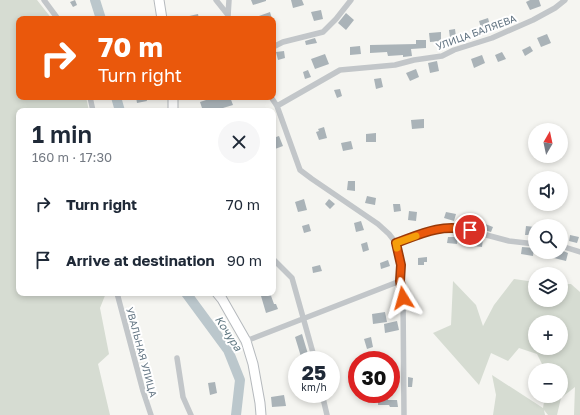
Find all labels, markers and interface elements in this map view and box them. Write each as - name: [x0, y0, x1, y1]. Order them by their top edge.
- street label: УЛИЦА БАЛЯЕВА: [434, 12, 518, 52]
- text: 70 m: [98, 30, 163, 63]
- icon: right: [32, 32, 84, 84]
- text: Turn right: [98, 64, 182, 86]
- text: 1 min: [32, 119, 92, 148]
- button: close: [218, 121, 260, 163]
- north arrow: [528, 123, 568, 163]
- map controls: [528, 123, 568, 403]
- text: 160 m · 17:30: [32, 149, 112, 165]
- button: sound: [528, 171, 568, 211]
- icon: right: [32, 193, 54, 215]
- text: Turn right: [66, 195, 137, 213]
- text: 70 m: [226, 195, 260, 213]
- pin: [453, 213, 487, 247]
- icon: arrive: [459, 219, 481, 241]
- button: search: [528, 219, 568, 259]
- icon: arrive: [32, 249, 54, 271]
- text: Arrive at destination: [66, 251, 215, 269]
- text: 90 m: [227, 251, 262, 269]
- button: layers: [528, 267, 568, 307]
- position arrow: [382, 277, 424, 319]
- street label: УВАЛЬНАЯ УЛИЦА: [124, 306, 160, 399]
- water label: Кочура: [212, 313, 246, 354]
- button: +: [528, 315, 568, 355]
- speed limit sign: 30: [348, 351, 400, 403]
- text: 25: [302, 360, 326, 384]
- button: −: [528, 363, 568, 403]
- text: km/h: [301, 381, 327, 393]

